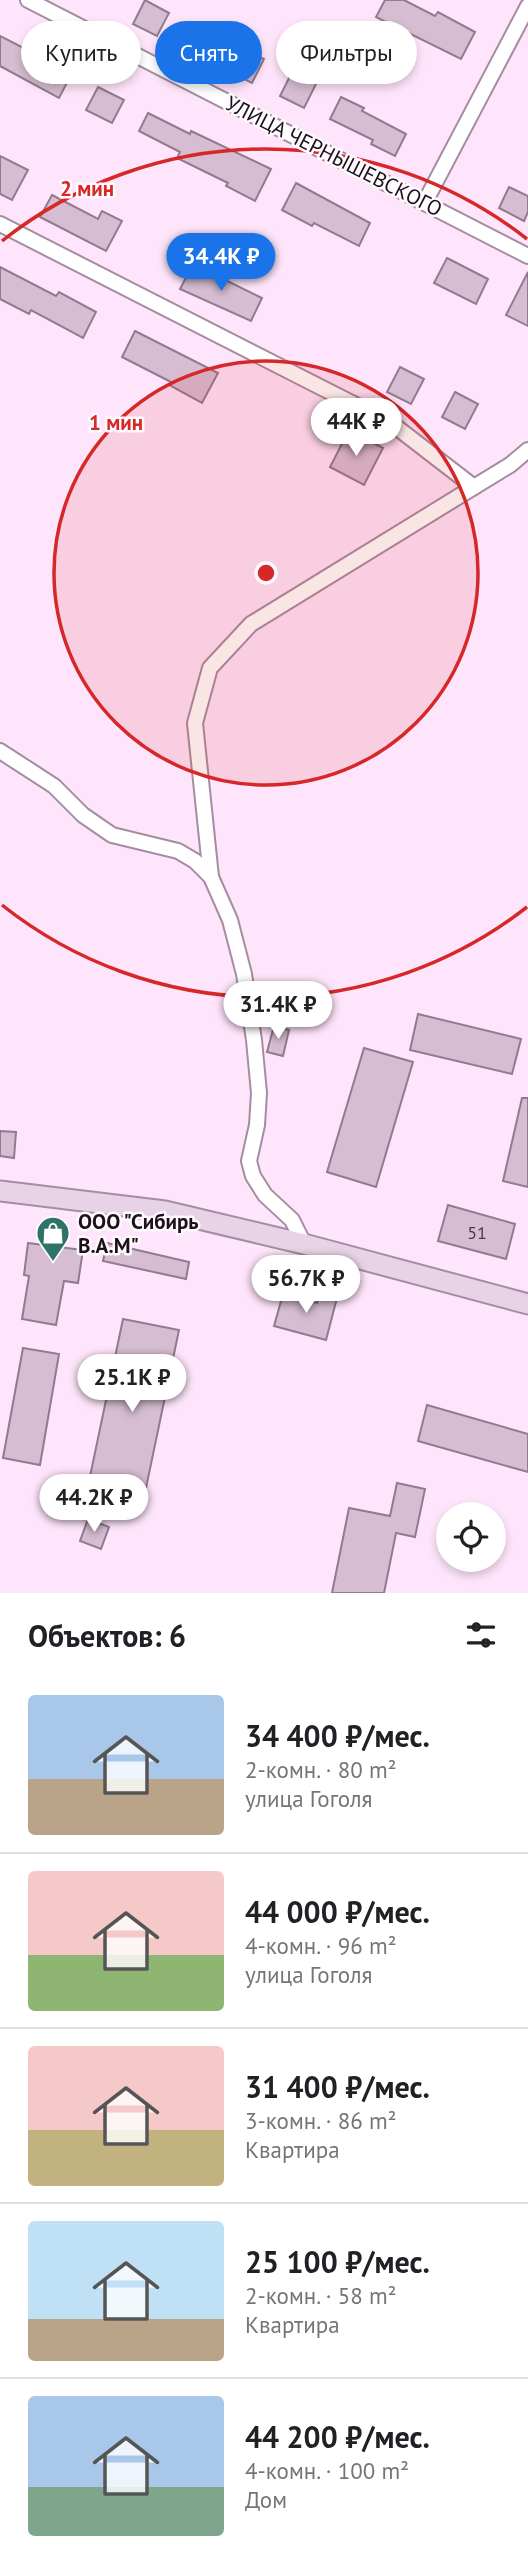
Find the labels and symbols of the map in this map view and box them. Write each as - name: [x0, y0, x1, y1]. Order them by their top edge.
- street label: УЛИЦА ЧЕРНЫШЕВСКОГО: [221, 90, 447, 222]
- text: 2 мин: [60, 175, 114, 202]
- pin: 34.4K ₽: [156, 233, 286, 293]
- pin: 44K ₽: [307, 398, 405, 458]
- text: 1 мин: [89, 409, 143, 436]
- centre of rings: [254, 561, 278, 585]
- pin: 31.4K ₽: [213, 982, 343, 1041]
- place label: ООО "Сибирь В.А.М": [78, 1208, 199, 1259]
- shop icon: ООО "Сибирь В.А.М": [34, 1214, 72, 1263]
- house number: 51: [467, 1221, 487, 1244]
- pin: 56.7K ₽: [241, 1256, 371, 1315]
- pin: 25.1K ₽: [67, 1354, 197, 1414]
- pin: 44.2K ₽: [29, 1474, 159, 1534]

